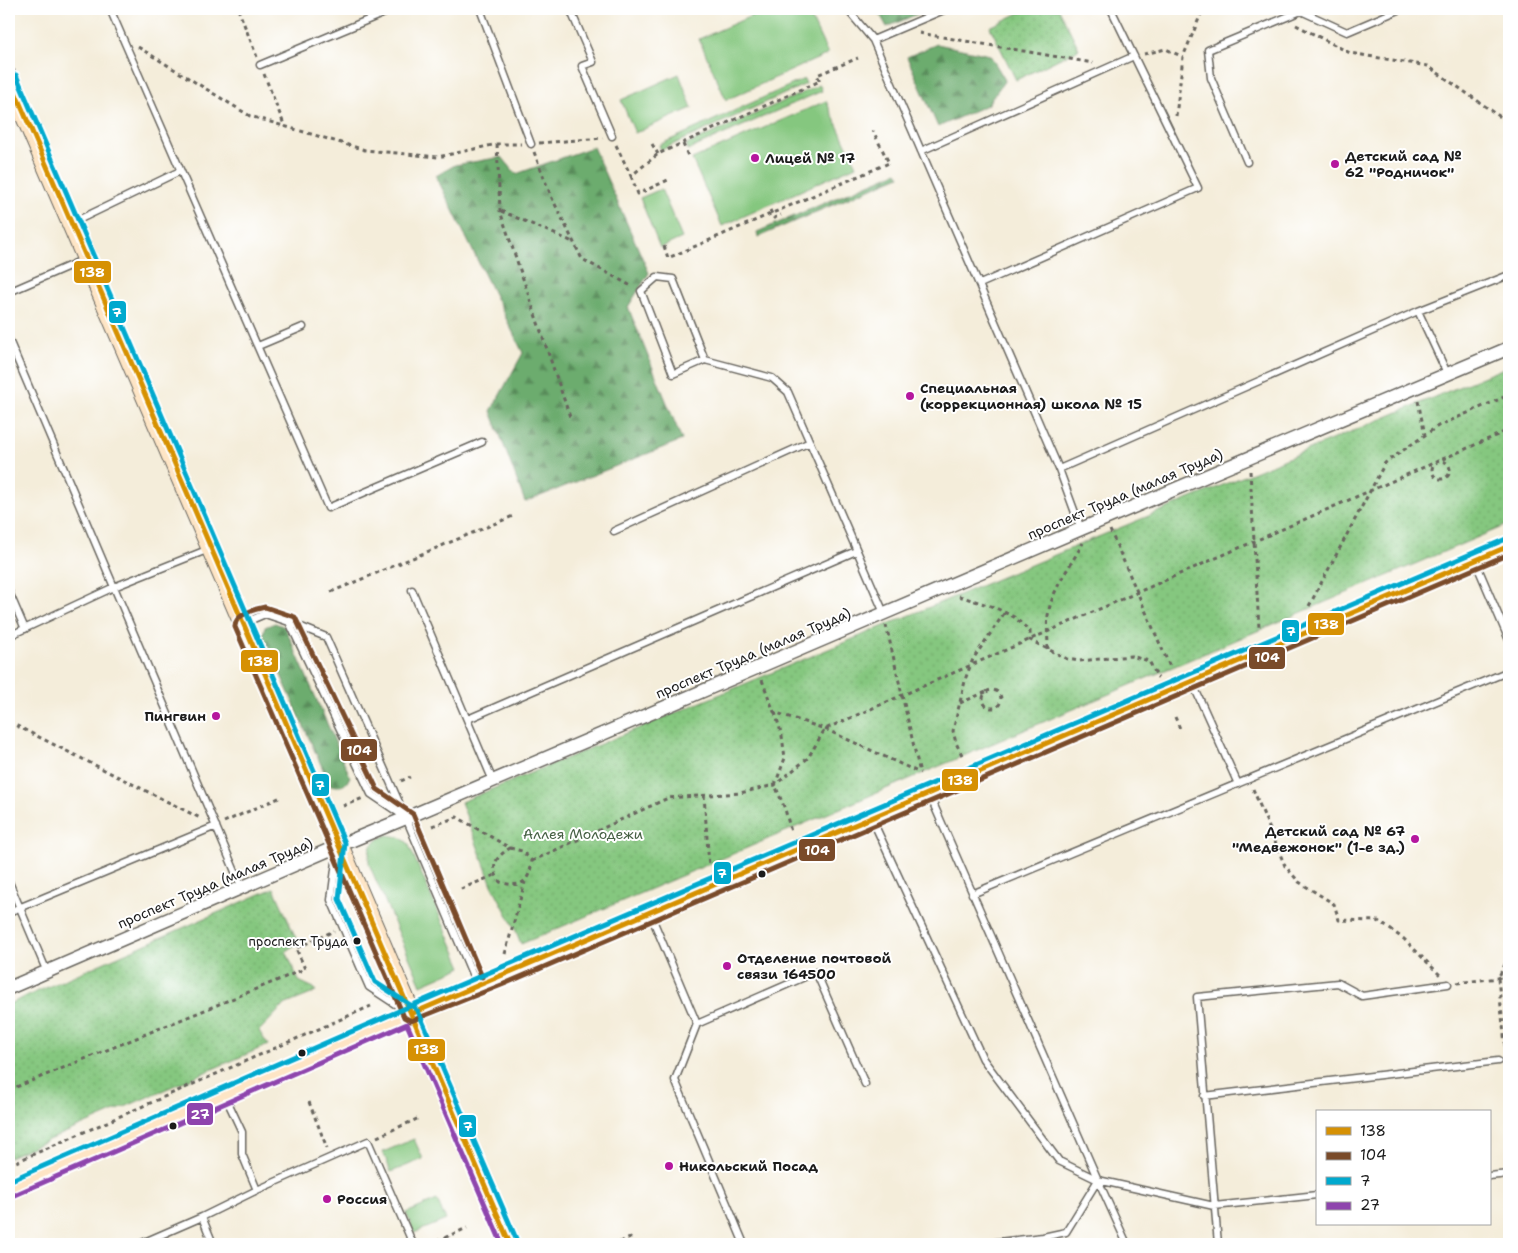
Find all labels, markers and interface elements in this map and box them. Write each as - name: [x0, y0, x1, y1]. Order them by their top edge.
- place label: Детский сад № 62 "Родничок": [1345, 147, 1462, 181]
- place label: Лицей № 17: [765, 149, 855, 167]
- marker: Лицей № 17: [749, 152, 761, 164]
- marker: Детский сад № 62 "Родничок": [1329, 158, 1341, 170]
- line badge: 138: [73, 260, 112, 284]
- text: 138: [79, 263, 105, 281]
- line badge: 7: [108, 300, 127, 324]
- text: 7: [112, 303, 122, 321]
- place label: Специальная (коррекционная) школа № 15: [920, 379, 1142, 413]
- marker: Специальная (коррекционная) школа № 15: [904, 390, 916, 402]
- street label: проспект Труда (малая Труда): [1025, 445, 1225, 543]
- street label: проспект Труда (малая Труда): [653, 604, 853, 702]
- line badge: 138: [1307, 612, 1345, 636]
- text: 138: [1313, 615, 1339, 633]
- line badge: 7: [1281, 619, 1300, 643]
- text: 7: [1286, 622, 1296, 640]
- line badge: 104: [1248, 646, 1286, 670]
- text: 104: [1254, 648, 1280, 666]
- line badge: 138: [240, 649, 279, 673]
- text: 138: [247, 652, 273, 670]
- place label: Пингвин: [144, 707, 206, 725]
- marker: Пингвин: [210, 710, 222, 722]
- line badge: 104: [340, 738, 378, 762]
- text: 104: [346, 741, 372, 759]
- line badge: 138: [941, 768, 979, 792]
- text: 138: [947, 771, 973, 789]
- line badge: 7: [311, 773, 330, 797]
- text: 7: [315, 776, 325, 794]
- place label: Детский сад № 67 "Медвежонок" (1-е зд.): [1232, 822, 1405, 856]
- park label: Аллея Молодежи: [523, 825, 643, 843]
- marker: Детский сад № 67 "Медвежонок" (1-е зд.): [1409, 833, 1421, 845]
- street label: проспект Труда (малая Труда): [115, 834, 315, 932]
- line badge: 104: [798, 838, 836, 862]
- text: 104: [804, 841, 830, 859]
- line badge: 7: [713, 861, 732, 885]
- text: 7: [717, 864, 727, 882]
- unlabelled marker: [757, 869, 767, 879]
- place label: проспект Труда: [249, 933, 348, 950]
- marker: проспект Труда: [352, 936, 362, 946]
- place label: Отделение почтовой связи 164500: [737, 949, 892, 983]
- marker: Отделение почтовой связи 164500: [721, 960, 733, 972]
- line badge: 138: [407, 1038, 446, 1062]
- text: 138: [413, 1040, 439, 1058]
- unlabelled marker: [297, 1048, 307, 1058]
- line badge: 27: [186, 1102, 214, 1126]
- text: 27: [191, 1105, 210, 1123]
- legend: [1316, 1110, 1490, 1226]
- line badge: 7: [458, 1114, 477, 1138]
- text: 7: [463, 1117, 473, 1135]
- unlabelled marker: [168, 1121, 178, 1131]
- text: 138: [1360, 1121, 1386, 1141]
- text: 104: [1360, 1145, 1386, 1165]
- place label: Никольский Посад: [679, 1157, 818, 1175]
- marker: Никольский Посад: [663, 1160, 675, 1172]
- text: 7: [1360, 1171, 1371, 1191]
- place label: Россия: [337, 1190, 387, 1208]
- marker: Россия: [321, 1193, 333, 1205]
- text: 27: [1360, 1195, 1380, 1215]

